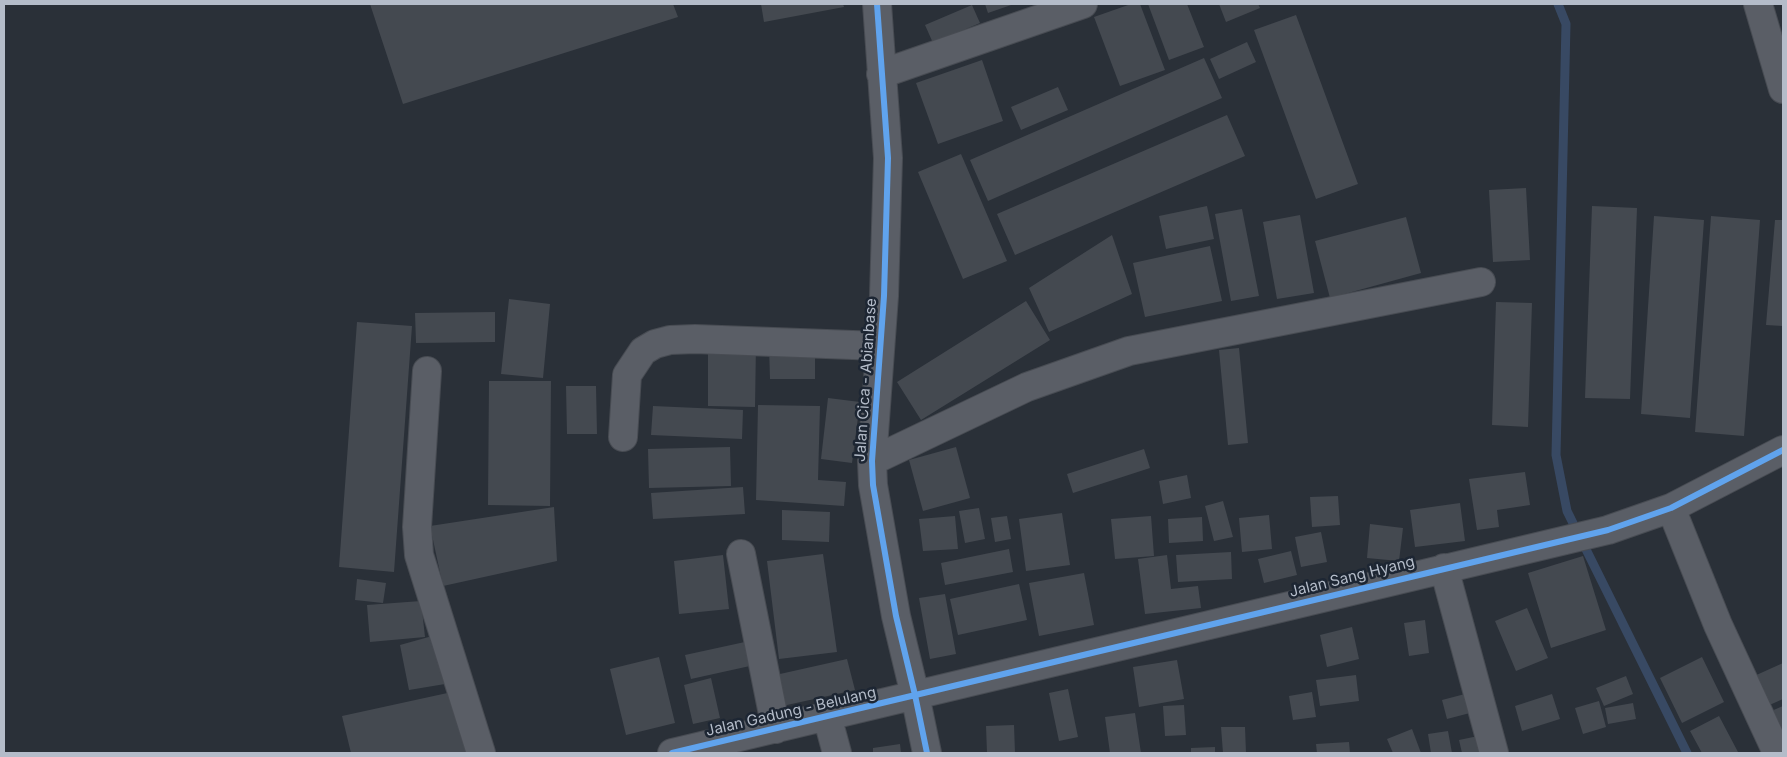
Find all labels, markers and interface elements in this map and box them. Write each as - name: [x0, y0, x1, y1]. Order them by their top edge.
- street label: Jalan Cica - Abianbase: [851, 298, 881, 462]
- street label: Jalan Sang Hyang: [1287, 553, 1417, 601]
- street label: Jalan Gadung - Belulang: [704, 684, 878, 740]

